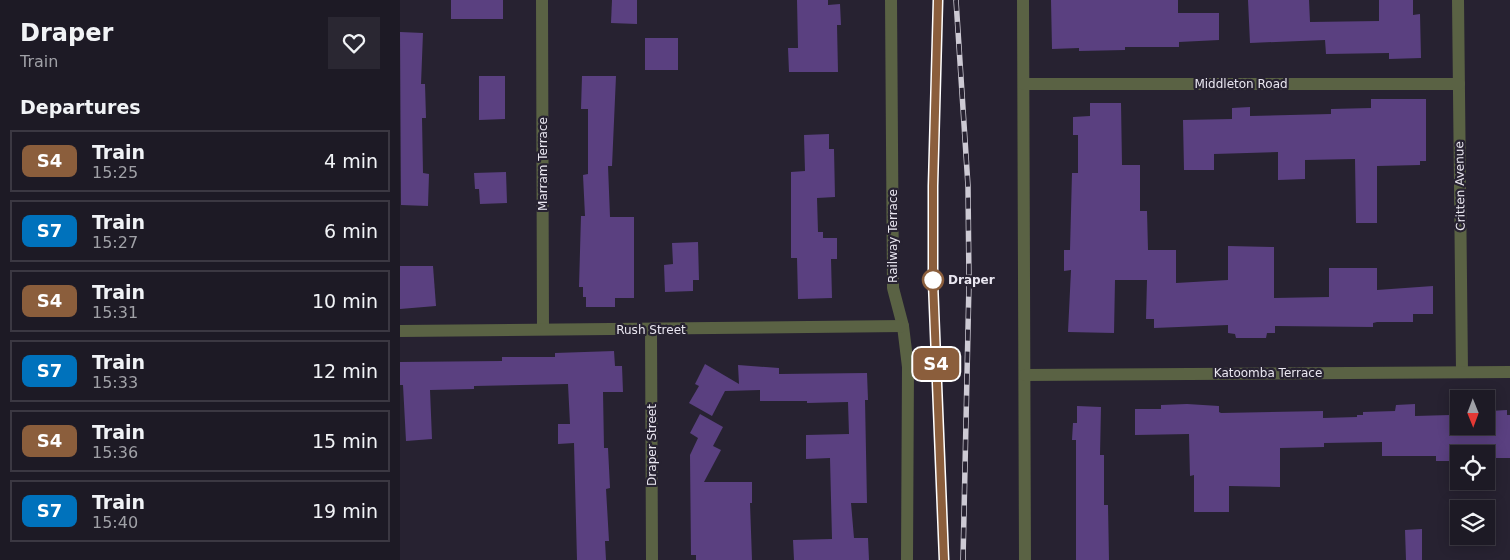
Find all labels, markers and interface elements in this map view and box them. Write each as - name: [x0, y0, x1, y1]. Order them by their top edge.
- button: heart: [328, 17, 380, 69]
- text: Draper: [20, 19, 113, 47]
- text: Train: [20, 52, 58, 71]
- street label: Middleton Road: [1194, 77, 1288, 91]
- text: Departures: [20, 96, 141, 118]
- street label: Marram Terrace: [536, 117, 550, 211]
- text: Train: [92, 141, 145, 163]
- street label: Critten Avenue: [1452, 141, 1468, 231]
- text: S4: [37, 150, 62, 171]
- text: 4 min: [324, 150, 378, 172]
- text: 15:25: [92, 163, 138, 182]
- street label: Railway Terrace: [886, 189, 900, 283]
- text: Train: [92, 211, 145, 233]
- text: S7: [37, 220, 62, 241]
- text: 6 min: [324, 220, 378, 242]
- text: 15:27: [92, 233, 138, 252]
- marker: Draper: [922, 269, 944, 291]
- place label: Draper: [948, 273, 995, 287]
- text: Train: [92, 281, 145, 303]
- text: S4: [37, 290, 62, 311]
- text: 10 min: [312, 290, 378, 312]
- text: 15:31: [92, 303, 138, 322]
- street label: Rush Street: [616, 323, 686, 337]
- line badge: S4: [914, 348, 958, 380]
- text: Train: [92, 351, 145, 373]
- text: S4: [923, 353, 949, 374]
- text: S7: [37, 360, 62, 381]
- text: 12 min: [312, 360, 378, 382]
- street label: Katoomba Terrace: [1214, 366, 1322, 380]
- text: 15:33: [92, 373, 138, 392]
- north arrow: [1450, 390, 1495, 435]
- map controls: [1450, 390, 1495, 545]
- street label: Draper Street: [645, 404, 659, 486]
- text: Train: [92, 421, 145, 443]
- text: S4: [37, 430, 62, 451]
- text: 15 min: [312, 430, 378, 452]
- text: 15:36: [92, 443, 138, 462]
- button: locate: [1450, 445, 1495, 490]
- text: Train: [92, 491, 145, 513]
- text: S7: [37, 500, 62, 521]
- text: 19 min: [312, 500, 378, 522]
- button: layers: [1450, 500, 1495, 545]
- text: 15:40: [92, 513, 138, 532]

